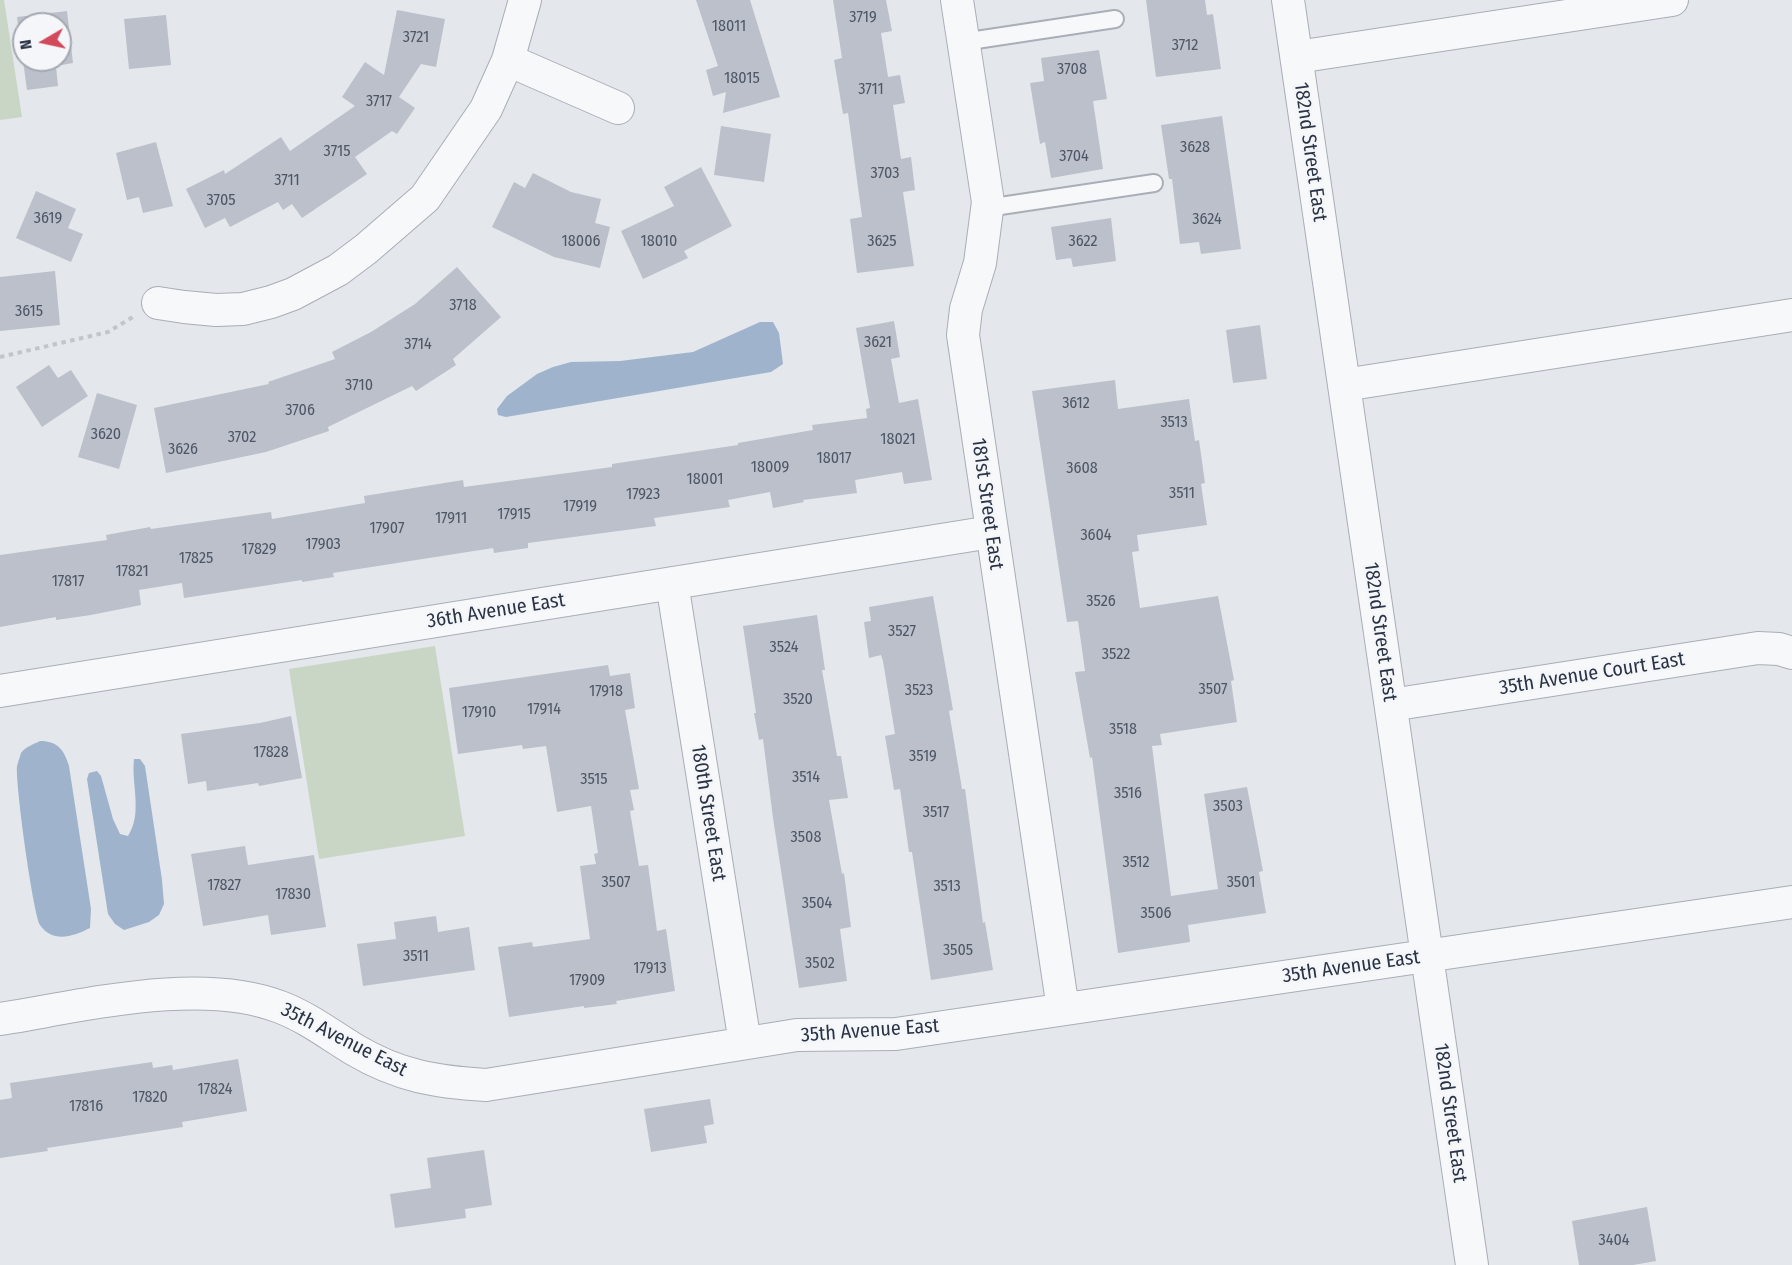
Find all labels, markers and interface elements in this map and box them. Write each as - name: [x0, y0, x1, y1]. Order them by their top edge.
- house number: 3719: [849, 8, 877, 28]
- north arrow: [12, 12, 72, 72]
- house number: 18011: [712, 17, 746, 37]
- house number: 3721: [403, 28, 429, 48]
- house number: 3712: [1172, 36, 1198, 56]
- text: N: [16, 38, 36, 51]
- house number: 3708: [1057, 60, 1087, 80]
- house number: 18015: [724, 69, 760, 89]
- house number: 3711: [858, 80, 884, 100]
- street label: 182nd Street East: [1288, 81, 1332, 223]
- house number: 3717: [366, 92, 392, 112]
- house number: 3628: [1180, 138, 1210, 158]
- house number: 3715: [324, 142, 350, 162]
- house number: 3704: [1059, 147, 1089, 167]
- house number: 3703: [871, 164, 899, 184]
- house number: 3711: [274, 171, 300, 191]
- house number: 3705: [206, 191, 236, 211]
- house number: 3619: [34, 209, 62, 229]
- house number: 3624: [1192, 210, 1222, 230]
- house number: 18006: [562, 232, 600, 252]
- house number: 18010: [641, 232, 677, 252]
- house number: 3625: [867, 232, 897, 252]
- house number: 3622: [1068, 232, 1098, 252]
- house number: 3718: [449, 296, 477, 316]
- house number: 3615: [15, 302, 43, 322]
- house number: 3621: [864, 333, 892, 353]
- house number: 3714: [404, 335, 432, 355]
- house number: 3710: [345, 376, 373, 396]
- house number: 3612: [1062, 394, 1090, 414]
- house number: 3706: [285, 401, 315, 421]
- house number: 3513: [1160, 413, 1188, 433]
- house number: 3620: [91, 425, 121, 445]
- house number: 3702: [228, 428, 256, 448]
- house number: 18021: [880, 430, 916, 450]
- street label: 181st Street East: [966, 437, 1008, 571]
- house number: 3626: [168, 440, 198, 460]
- house number: 18017: [817, 449, 851, 469]
- house number: 18009: [751, 458, 789, 478]
- house number: 3608: [1066, 459, 1098, 479]
- house number: 18001: [687, 470, 723, 490]
- house number: 3511: [1169, 484, 1195, 504]
- house number: 17923: [626, 485, 660, 505]
- house number: 17919: [563, 497, 597, 517]
- house number: 17915: [497, 505, 531, 525]
- house number: 17911: [435, 509, 467, 529]
- house number: 17907: [370, 519, 404, 539]
- house number: 3604: [1080, 526, 1112, 546]
- house number: 17903: [305, 535, 341, 555]
- house number: 17829: [241, 540, 277, 560]
- house number: 17825: [179, 549, 213, 569]
- street label: 182nd Street East: [1358, 561, 1402, 703]
- house number: 17821: [115, 562, 149, 582]
- house number: 17817: [52, 572, 84, 592]
- street label: 36th Avenue East: [425, 588, 567, 634]
- house number: 3526: [1086, 592, 1116, 612]
- house number: 3527: [888, 622, 916, 642]
- house number: 3524: [770, 638, 798, 658]
- house number: 3522: [1102, 645, 1130, 665]
- street label: 35th Avenue Court East: [1498, 647, 1686, 701]
- house number: 3507: [1198, 680, 1228, 700]
- house number: 3523: [905, 681, 933, 701]
- house number: 17918: [589, 682, 623, 702]
- house number: 3520: [783, 690, 813, 710]
- house number: 17914: [527, 700, 561, 720]
- house number: 17910: [462, 703, 496, 723]
- house number: 3518: [1109, 720, 1137, 740]
- house number: 17828: [253, 743, 289, 763]
- street label: 180th Street East: [685, 743, 731, 883]
- house number: 3519: [909, 747, 937, 767]
- house number: 3514: [792, 768, 820, 788]
- house number: 3515: [580, 770, 608, 790]
- house number: 3516: [1114, 784, 1142, 804]
- house number: 3503: [1213, 797, 1243, 817]
- house number: 3517: [923, 803, 949, 823]
- house number: 3508: [791, 828, 821, 848]
- house number: 3512: [1122, 853, 1150, 873]
- house number: 3507: [601, 873, 631, 893]
- house number: 3501: [1227, 873, 1255, 893]
- house number: 17827: [207, 876, 241, 896]
- house number: 3513: [933, 877, 961, 897]
- house number: 17830: [275, 885, 311, 905]
- house number: 3504: [802, 894, 832, 914]
- house number: 3506: [1141, 904, 1171, 924]
- house number: 3505: [943, 941, 973, 961]
- street label: 35th Avenue East: [1281, 945, 1421, 989]
- house number: 3511: [403, 947, 429, 967]
- house number: 3502: [805, 954, 835, 974]
- house number: 17913: [633, 959, 667, 979]
- house number: 17909: [569, 971, 605, 991]
- street label: 35th Avenue East: [277, 998, 411, 1082]
- street label: 35th Avenue East: [800, 1014, 940, 1048]
- street label: 182nd Street East: [1428, 1042, 1472, 1184]
- house number: 17824: [198, 1080, 232, 1100]
- house number: 17820: [132, 1088, 168, 1108]
- house number: 17816: [69, 1097, 103, 1117]
- house number: 3404: [1599, 1231, 1629, 1251]

